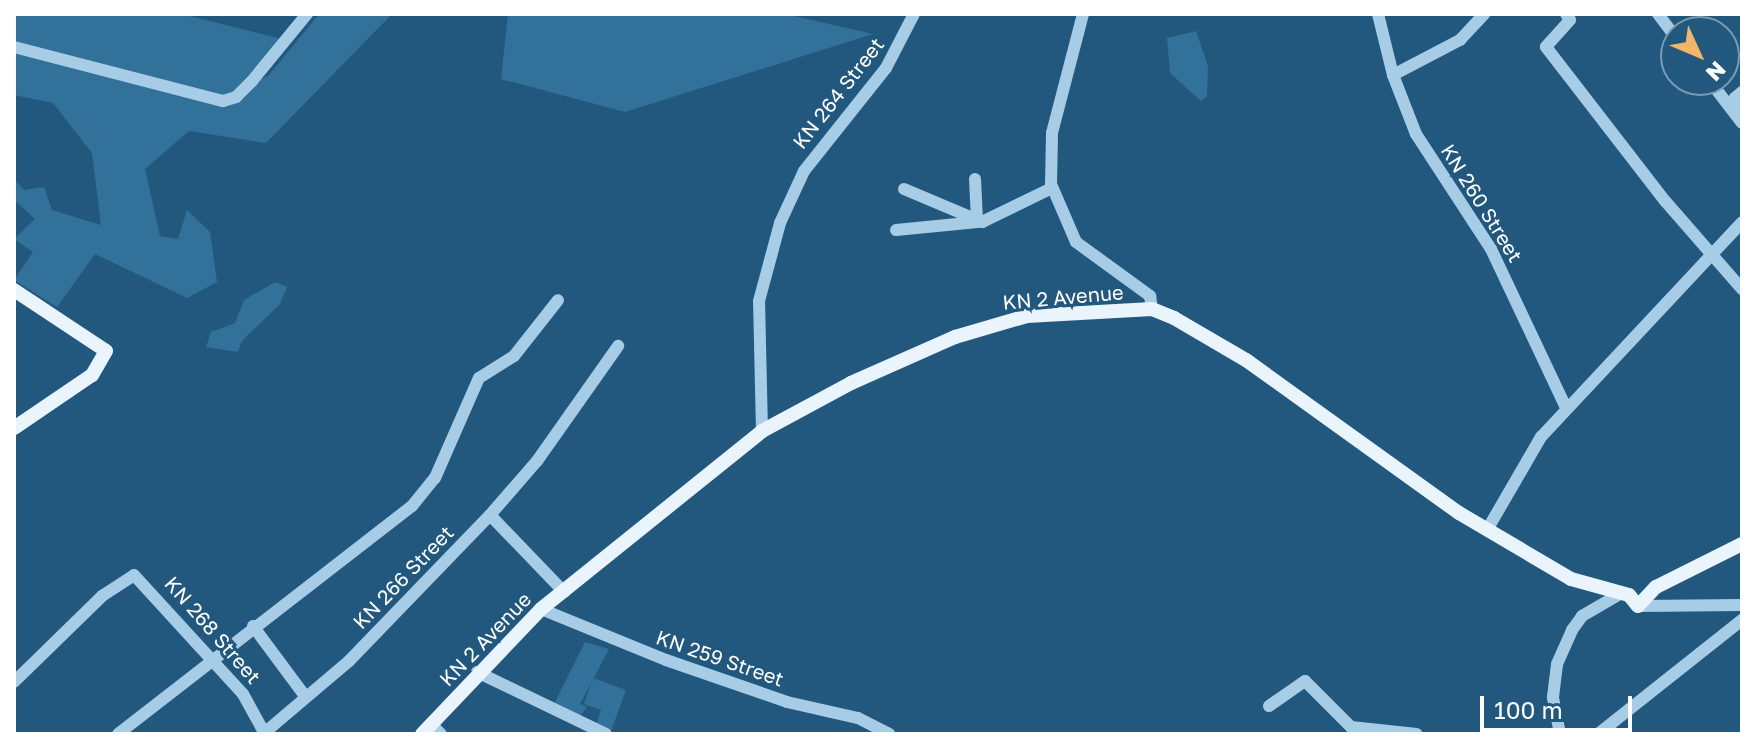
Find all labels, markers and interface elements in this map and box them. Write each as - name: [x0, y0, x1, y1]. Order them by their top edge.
- north arrow: [1660, 16, 1740, 96]
- street label: KN 264 Street: [787, 33, 889, 153]
- text: N: [1701, 56, 1732, 87]
- street label: KN 260 Street: [1436, 140, 1528, 266]
- street label: KN 2 Avenue: [1002, 280, 1124, 314]
- street label: KN 266 Street: [348, 520, 458, 634]
- street label: KN 268 Street: [160, 572, 266, 688]
- street label: KN 2 Avenue: [434, 587, 536, 691]
- street label: KN 259 Street: [653, 625, 787, 691]
- scale bar: [1484, 680, 1636, 730]
- text: 100 m: [1494, 695, 1563, 724]

